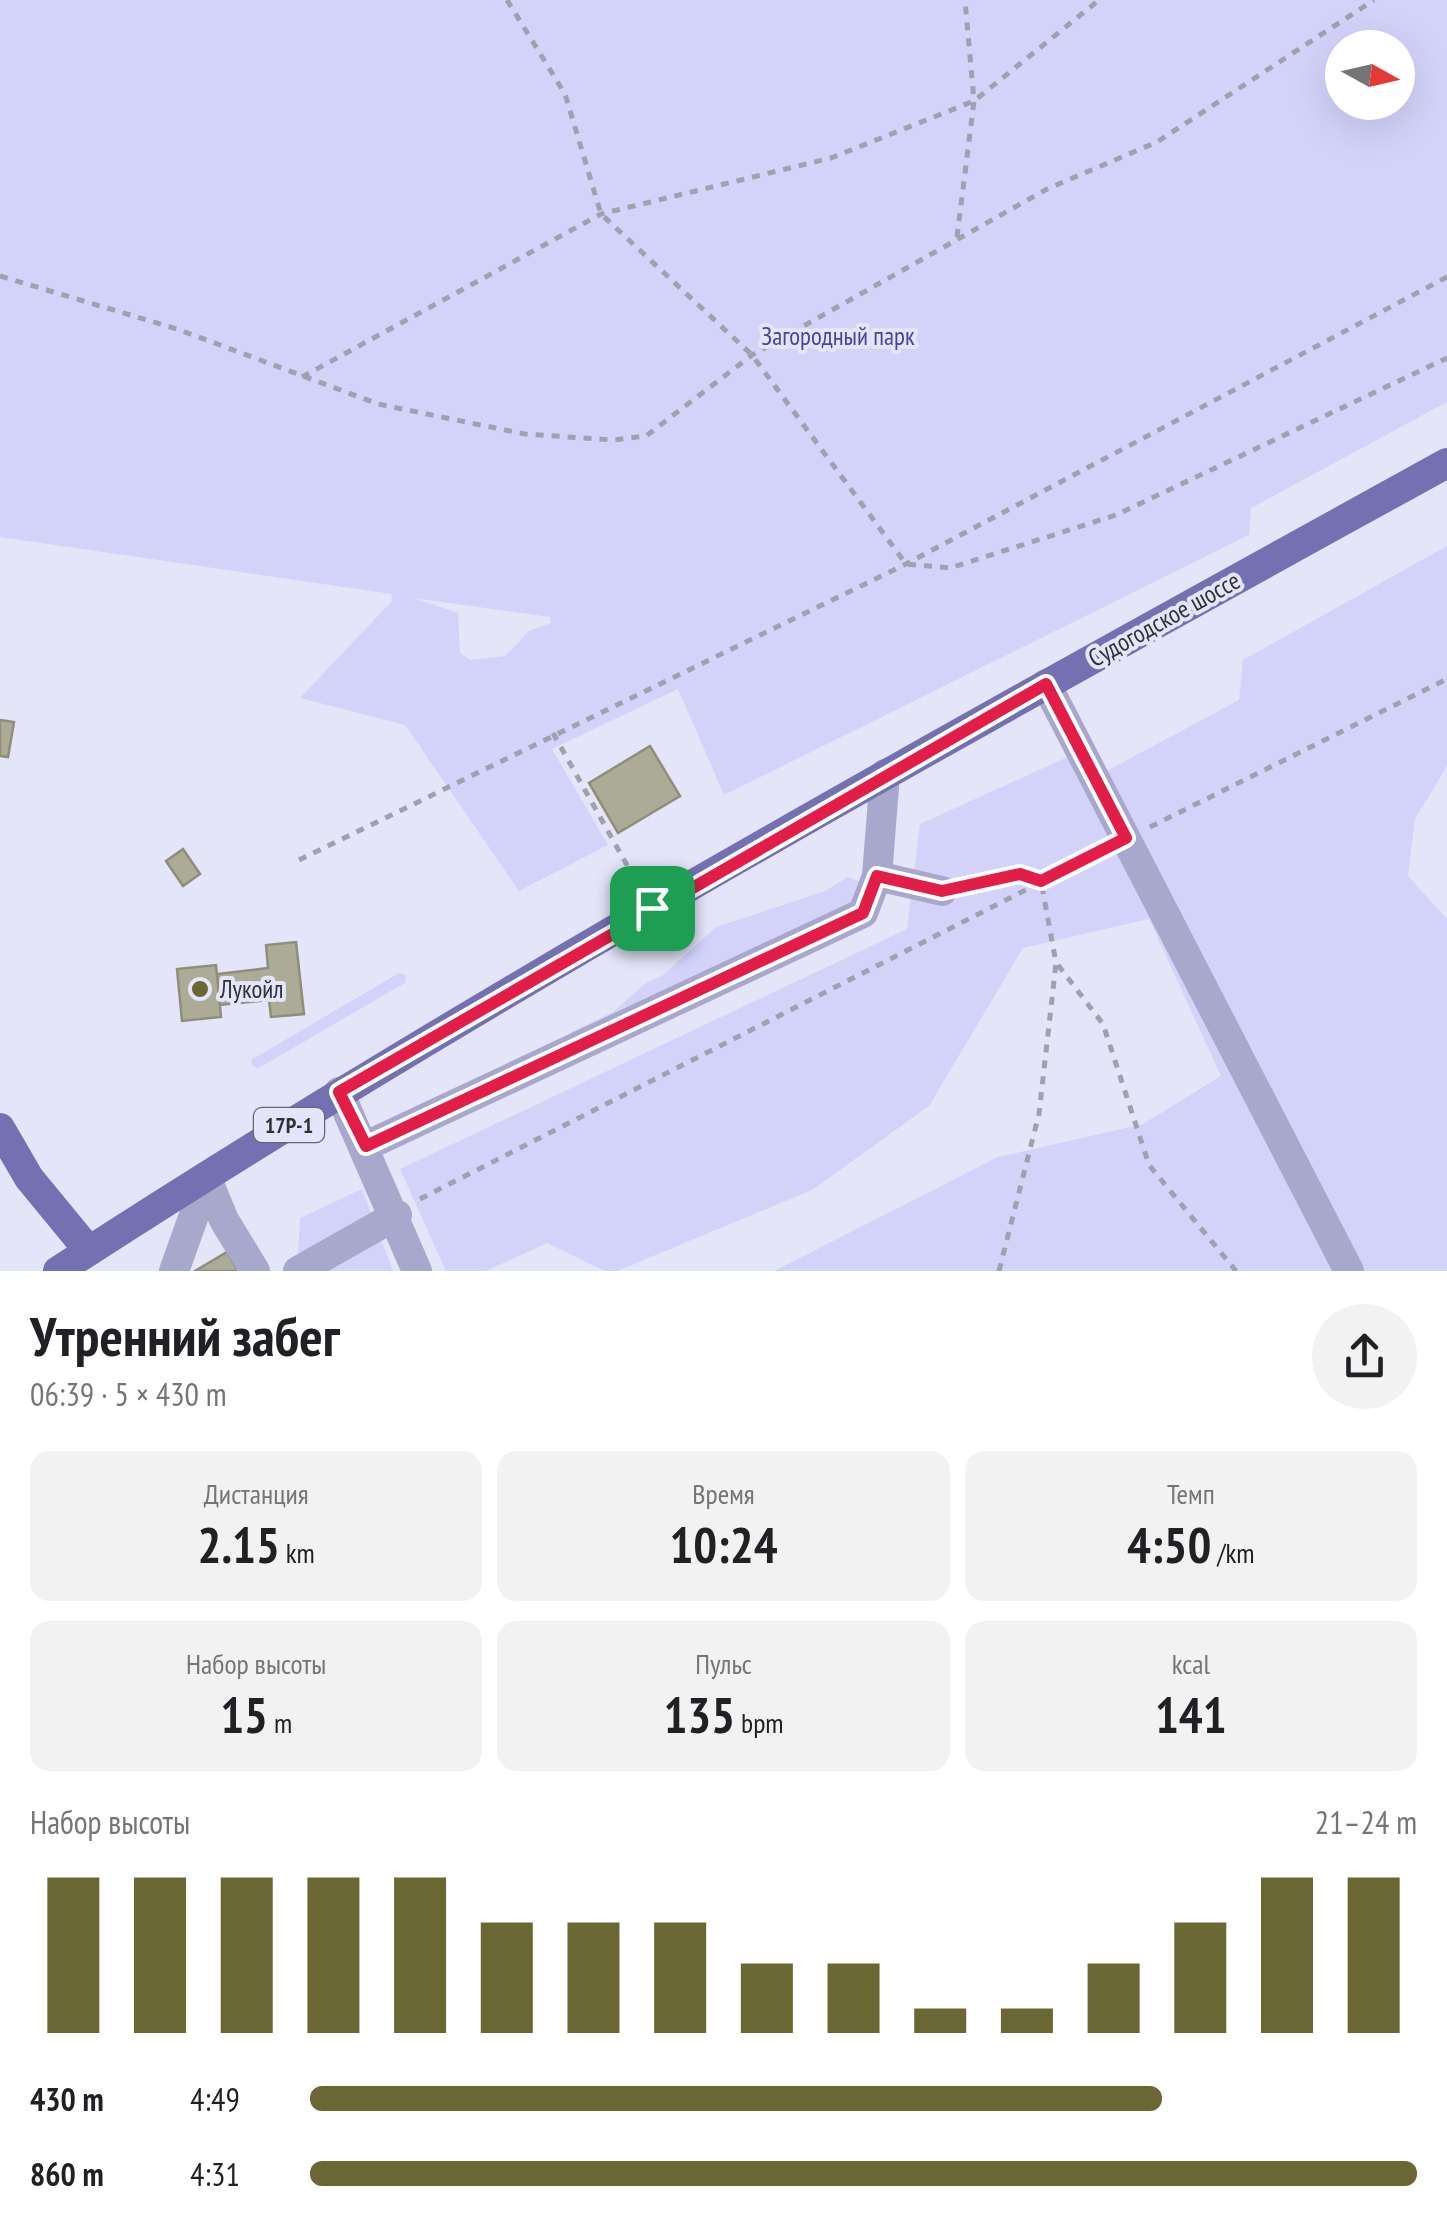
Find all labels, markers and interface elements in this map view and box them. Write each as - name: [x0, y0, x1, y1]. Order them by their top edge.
- north arrow: [1325, 30, 1415, 120]
- map controls: [1325, 30, 1415, 120]
- park label: Загородный парк: [761, 320, 915, 352]
- street label: Судогодское шоссе: [1082, 564, 1246, 674]
- pin: [610, 866, 695, 951]
- icon: arrive: [625, 881, 680, 936]
- place label: Лукойл: [219, 973, 283, 1005]
- marker: Лукойл: [189, 978, 211, 1000]
- road number: 17Р-1: [254, 1108, 324, 1142]
- text: Утренний забег: [30, 1300, 340, 1371]
- button: share: [1312, 1304, 1417, 1409]
- text: 06:39 · 5 × 430 m: [30, 1373, 227, 1415]
- text: Дистанция: [204, 1475, 309, 1512]
- text: Время: [692, 1475, 755, 1512]
- text: Темп: [1167, 1475, 1215, 1512]
- text: 2.15: [197, 1512, 280, 1577]
- text: 10:24: [669, 1512, 778, 1577]
- text: 4:50: [1127, 1512, 1211, 1577]
- text: km: [280, 1534, 315, 1571]
- text: /km: [1211, 1534, 1255, 1571]
- text: Набор высоты: [186, 1645, 326, 1682]
- text: Пульс: [695, 1645, 752, 1682]
- text: kcal: [1172, 1645, 1210, 1682]
- text: 15: [220, 1682, 268, 1747]
- text: 135: [663, 1682, 735, 1747]
- text: 141: [1155, 1682, 1227, 1747]
- text: m: [268, 1704, 292, 1741]
- text: bpm: [735, 1704, 784, 1741]
- text: Набор высоты: [30, 1801, 190, 1843]
- text: 21–24 m: [1315, 1801, 1417, 1843]
- text: 430 m: [30, 2078, 104, 2120]
- text: 4:49: [190, 2078, 240, 2120]
- text: 860 m: [30, 2153, 104, 2195]
- text: 4:31: [190, 2153, 240, 2195]

